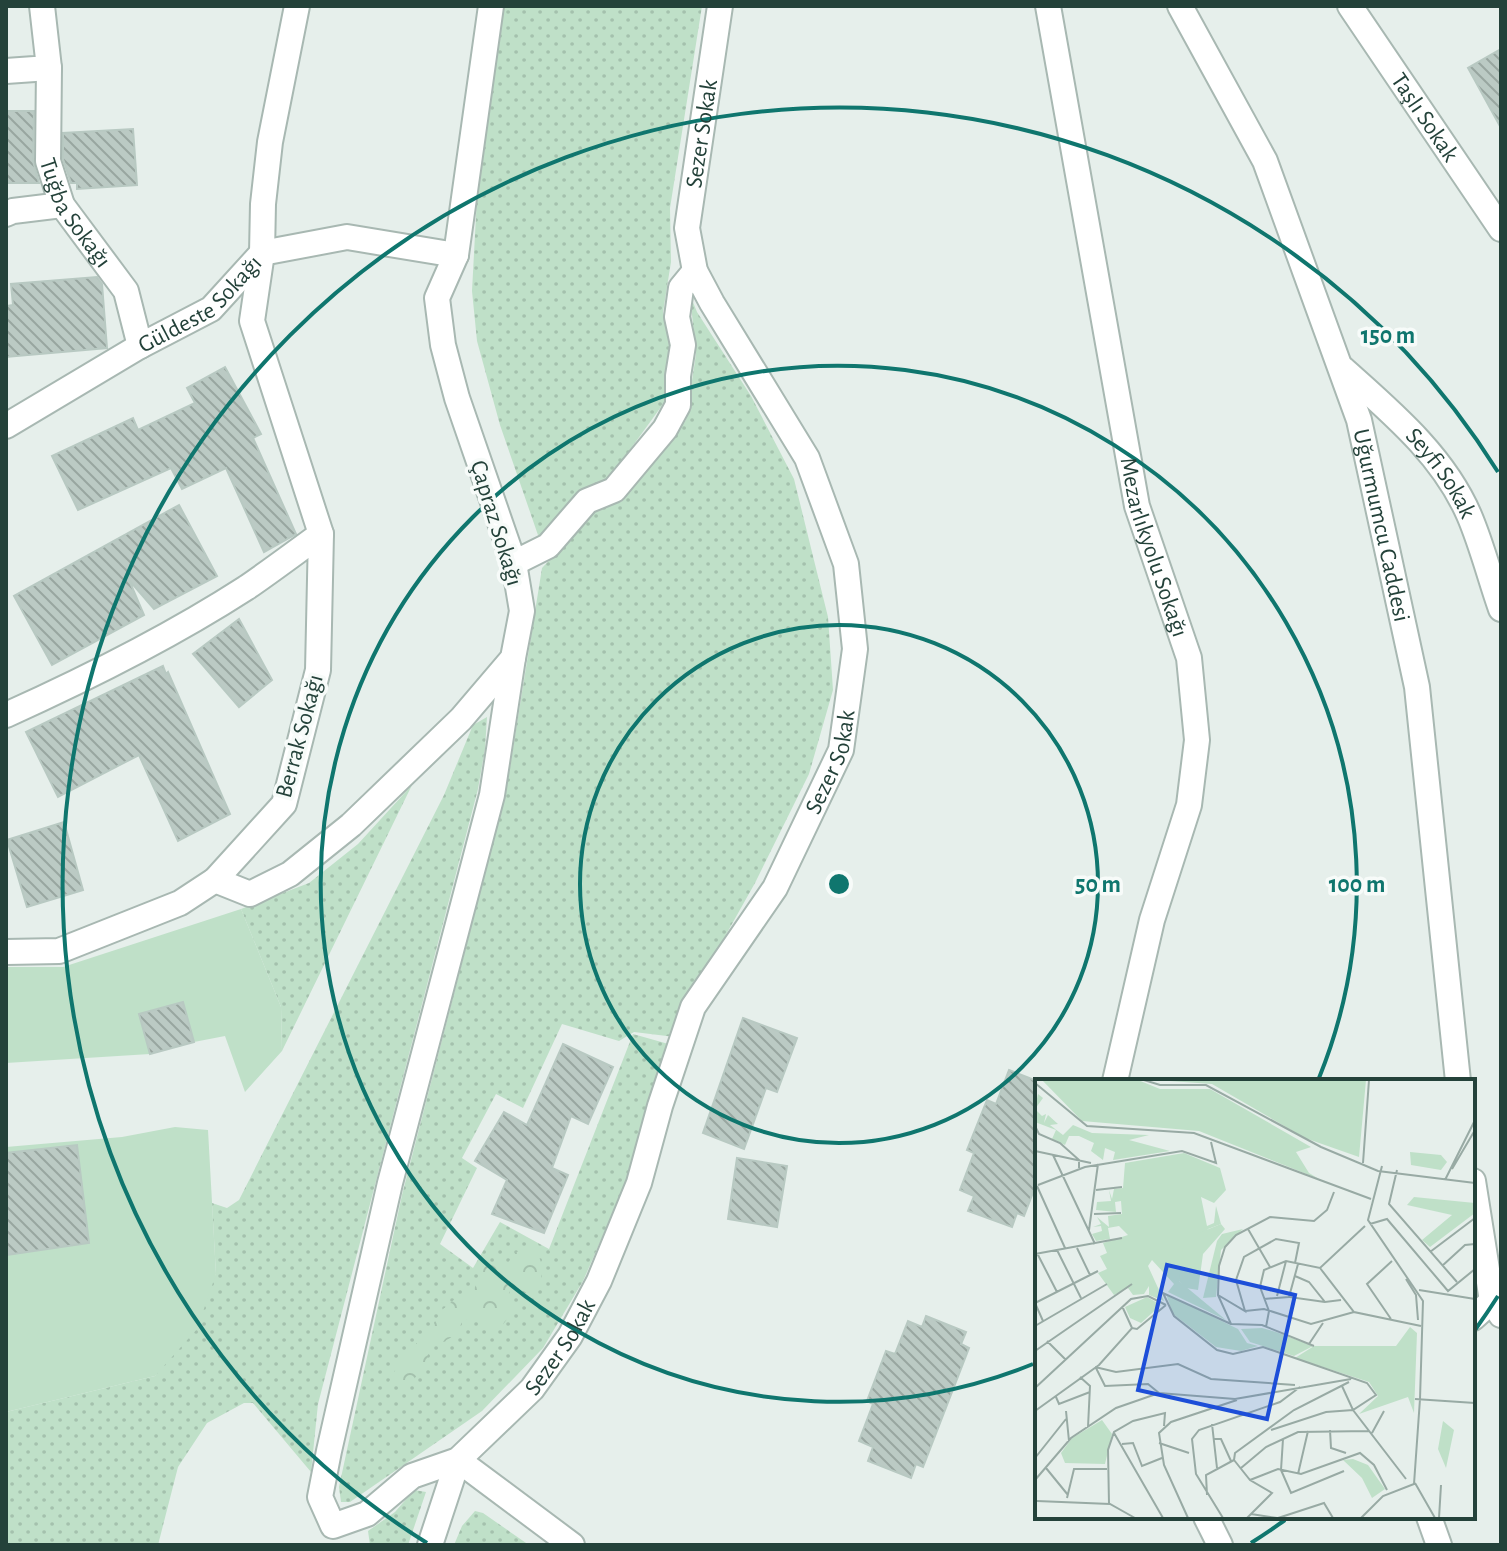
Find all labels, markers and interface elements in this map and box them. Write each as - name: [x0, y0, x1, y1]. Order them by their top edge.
- street label: Taşlı Sokak: [1386, 69, 1463, 166]
- street label: Sezer Sokak: [682, 78, 722, 190]
- street label: Tuğba Sokağı: [35, 155, 115, 272]
- street label: Güldeste Sokağı: [135, 251, 267, 358]
- text: 150 m: [1361, 324, 1415, 348]
- street label: Seyfi Sokak: [1401, 424, 1480, 522]
- street label: Uğurmumcu Caddesi: [1348, 427, 1413, 624]
- street label: Mezarlıkyolu Sokağı: [1116, 456, 1192, 640]
- street label: Çapraz Sokağı: [466, 458, 526, 589]
- street label: Berrak Sokağı: [272, 672, 328, 801]
- street label: Sezer Sokak: [801, 708, 859, 818]
- centre of rings: [825, 870, 853, 898]
- text: 50 m: [1075, 873, 1121, 897]
- text: 100 m: [1329, 873, 1385, 897]
- inset map: [1035, 1079, 1475, 1519]
- street label: Sezer Sokak: [521, 1295, 600, 1400]

